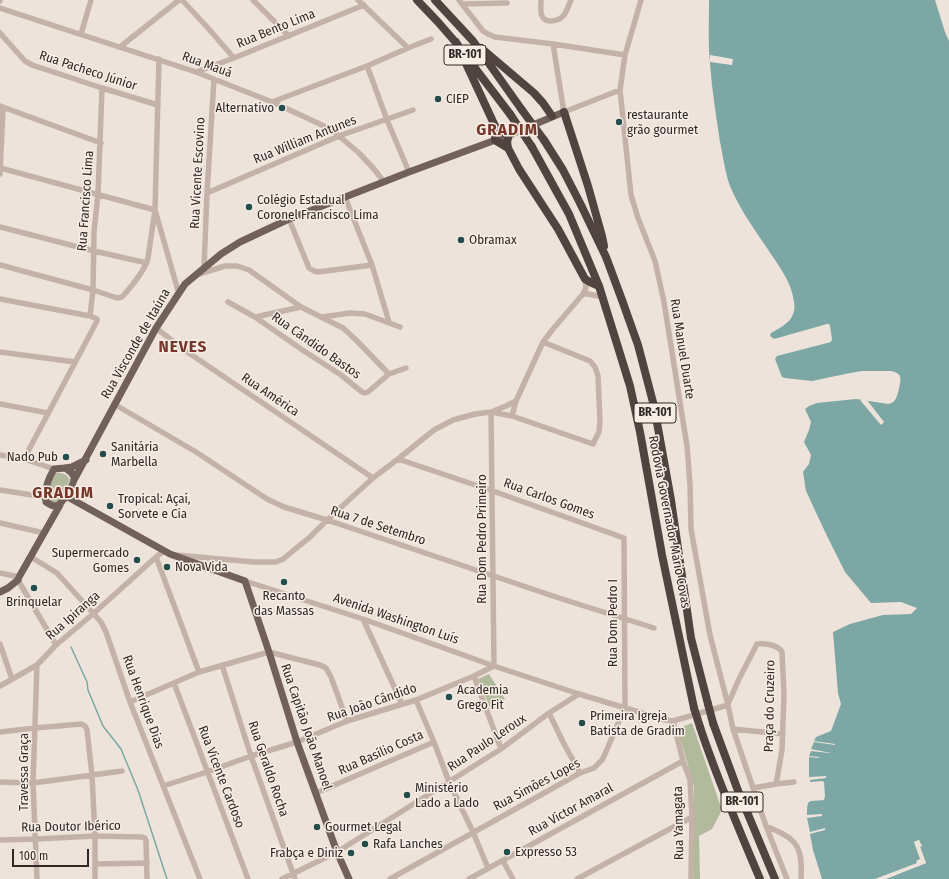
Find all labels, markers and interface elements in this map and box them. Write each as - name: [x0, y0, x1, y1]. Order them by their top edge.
- street label: Rua Bento Lima: [235, 6, 317, 52]
- road number: BR-101: [444, 45, 486, 65]
- street label: Rua Pacheco Júnior: [37, 48, 139, 94]
- street label: Rua Mauá: [180, 49, 234, 81]
- place label: CIEP: [446, 91, 469, 107]
- marker: CIEP: [433, 94, 443, 104]
- place label: Alternativo: [215, 100, 274, 116]
- marker: Alternativo: [277, 103, 287, 113]
- place label: restaurante grão gourmet: [627, 107, 698, 138]
- street label: Rua William Antunes: [251, 112, 359, 168]
- street label: Rua Vicente Escovino: [187, 117, 209, 229]
- marker: restaurante grão gourmet: [614, 117, 624, 127]
- district label: GRADIM: [476, 120, 538, 140]
- street label: Rua Francisco Lima: [75, 150, 97, 252]
- place label: Colégio Estadual Coronel Francisco Lima: [257, 192, 379, 223]
- marker: Colégio Estadual Coronel Francisco Lima: [244, 202, 254, 212]
- place label: Obramax: [469, 232, 517, 248]
- marker: Obramax: [456, 235, 466, 245]
- street label: Rua Visconde de Itaúna: [98, 286, 174, 402]
- street label: Rua Manuel Duarte: [666, 298, 698, 400]
- street label: Rua Cândido Bastos: [268, 309, 364, 383]
- district label: NEVES: [159, 337, 207, 357]
- street label: Rua América: [238, 370, 302, 420]
- road number: BR-101: [634, 403, 676, 423]
- street label: Rodovia Governador Mário Covas: [645, 434, 693, 610]
- place label: Sanitária Marbella: [111, 439, 159, 470]
- place label: Nado Pub: [7, 449, 58, 465]
- marker: Sanitária Marbella: [98, 449, 108, 459]
- marker: Nado Pub: [61, 452, 71, 462]
- street label: Rua Dom Pedro Primeiro: [474, 474, 490, 604]
- street label: Rua Carlos Gomes: [501, 475, 597, 523]
- district label: GRADIM: [32, 483, 94, 503]
- place label: Tropical: Açaí, Sorvete e Cia: [118, 491, 191, 522]
- marker: Tropical: Açaí, Sorvete e Cia: [105, 501, 115, 511]
- street label: Rua 7 de Setembro: [328, 503, 428, 549]
- place label: Supermercado Gomes: [52, 545, 129, 576]
- marker: Supermercado Gomes: [132, 555, 142, 565]
- place label: Nova Vida: [175, 559, 228, 575]
- marker: Nova Vida: [162, 562, 172, 572]
- marker: Recanto das Massas: [279, 577, 289, 587]
- street label: Rua Dom Pedro I: [605, 579, 621, 667]
- marker: Brinquelar: [29, 583, 39, 593]
- street label: Rua Ipiranga: [43, 588, 103, 644]
- place label: Recanto das Massas: [254, 588, 314, 619]
- street label: Avenida Washington Luís: [331, 590, 461, 648]
- place label: Brinquelar: [6, 594, 62, 610]
- street label: Rua Henrique Dias: [119, 653, 167, 751]
- street label: Praça do Cruzeiro: [761, 660, 779, 752]
- street label: Rua Capitão João Manoel: [277, 662, 335, 792]
- street label: Rua João Cândido: [325, 680, 419, 726]
- place label: Academia Grego Fit: [457, 682, 509, 713]
- marker: Academia Grego Fit: [444, 692, 454, 702]
- place label: Primeira Igreja Batista de Gradim: [590, 708, 685, 739]
- street label: Rua Paulo Leroux: [445, 711, 529, 775]
- marker: Primeira Igreja Batista de Gradim: [577, 718, 587, 728]
- street label: Rua Geraldo Rocha: [244, 719, 292, 819]
- street label: Rua Vicente Cardoso: [194, 724, 248, 830]
- street label: Rua Basílio Costa: [336, 727, 426, 779]
- street label: Travessa Graça: [16, 733, 32, 811]
- street label: Rua Simões Lopes: [491, 756, 583, 814]
- place label: Ministério Lado a Lado: [415, 780, 479, 811]
- street label: Rua Victor Amaral: [526, 780, 616, 840]
- street label: Rua Yamagata: [671, 786, 687, 860]
- marker: Ministério Lado a Lado: [402, 790, 412, 800]
- road number: BR-101: [721, 792, 763, 812]
- street label: Rua Doutor Ibérico: [21, 818, 121, 836]
- place label: Gourmet Legal: [325, 819, 402, 835]
- marker: Gourmet Legal: [312, 822, 322, 832]
- place label: Rafa Lanches: [373, 836, 443, 852]
- marker: Rafa Lanches: [360, 839, 370, 849]
- scale bar: [14, 841, 91, 867]
- place label: Expresso 53: [515, 844, 577, 860]
- place label: Frabça e Diniz: [270, 845, 343, 861]
- marker: Expresso 53: [502, 847, 512, 857]
- marker: Frabça e Diniz: [346, 848, 356, 858]
- text: 100 m: [19, 849, 48, 863]

